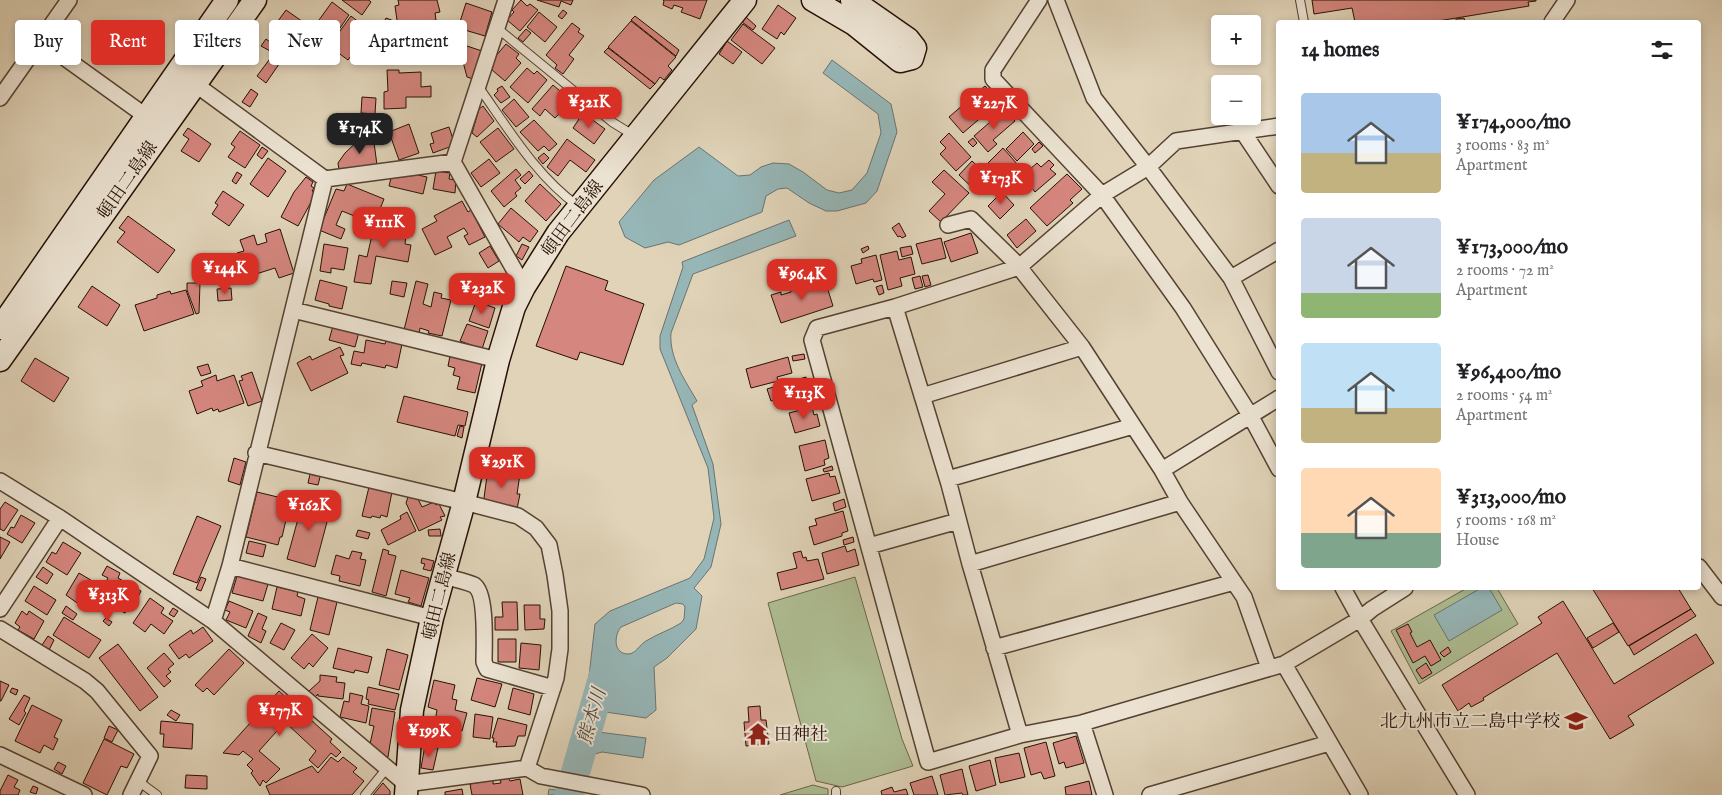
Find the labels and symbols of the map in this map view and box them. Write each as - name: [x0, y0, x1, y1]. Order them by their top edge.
- pin: ¥321K: [554, 86, 624, 129]
- pin: ¥227K: [959, 88, 1029, 130]
- pin: ¥174K: [325, 112, 395, 155]
- street label: 頓田二島線: [93, 137, 163, 224]
- pin: ¥173K: [966, 162, 1036, 205]
- street label: 頓田二島線: [537, 176, 609, 262]
- pin: ¥111K: [349, 206, 419, 249]
- pin: ¥144K: [190, 252, 260, 295]
- pin: ¥96.4K: [761, 258, 843, 301]
- pin: ¥232K: [447, 272, 517, 315]
- pin: ¥113K: [769, 378, 839, 420]
- pin: ¥291K: [467, 446, 537, 489]
- pin: ¥162K: [274, 490, 344, 532]
- street label: 頓田二島線: [418, 550, 463, 643]
- pin: ¥313K: [73, 580, 143, 622]
- water label: 熊本川: [574, 684, 613, 747]
- pin: ¥177K: [245, 694, 315, 737]
- school or university icon: 北九州市立二島中学校: [1563, 708, 1589, 734]
- place label: 北九州市立二島中学校: [1380, 711, 1560, 734]
- pin: ¥199K: [394, 716, 464, 758]
- temple icon: 田神社: [745, 721, 771, 747]
- place label: 田神社: [774, 724, 828, 747]

